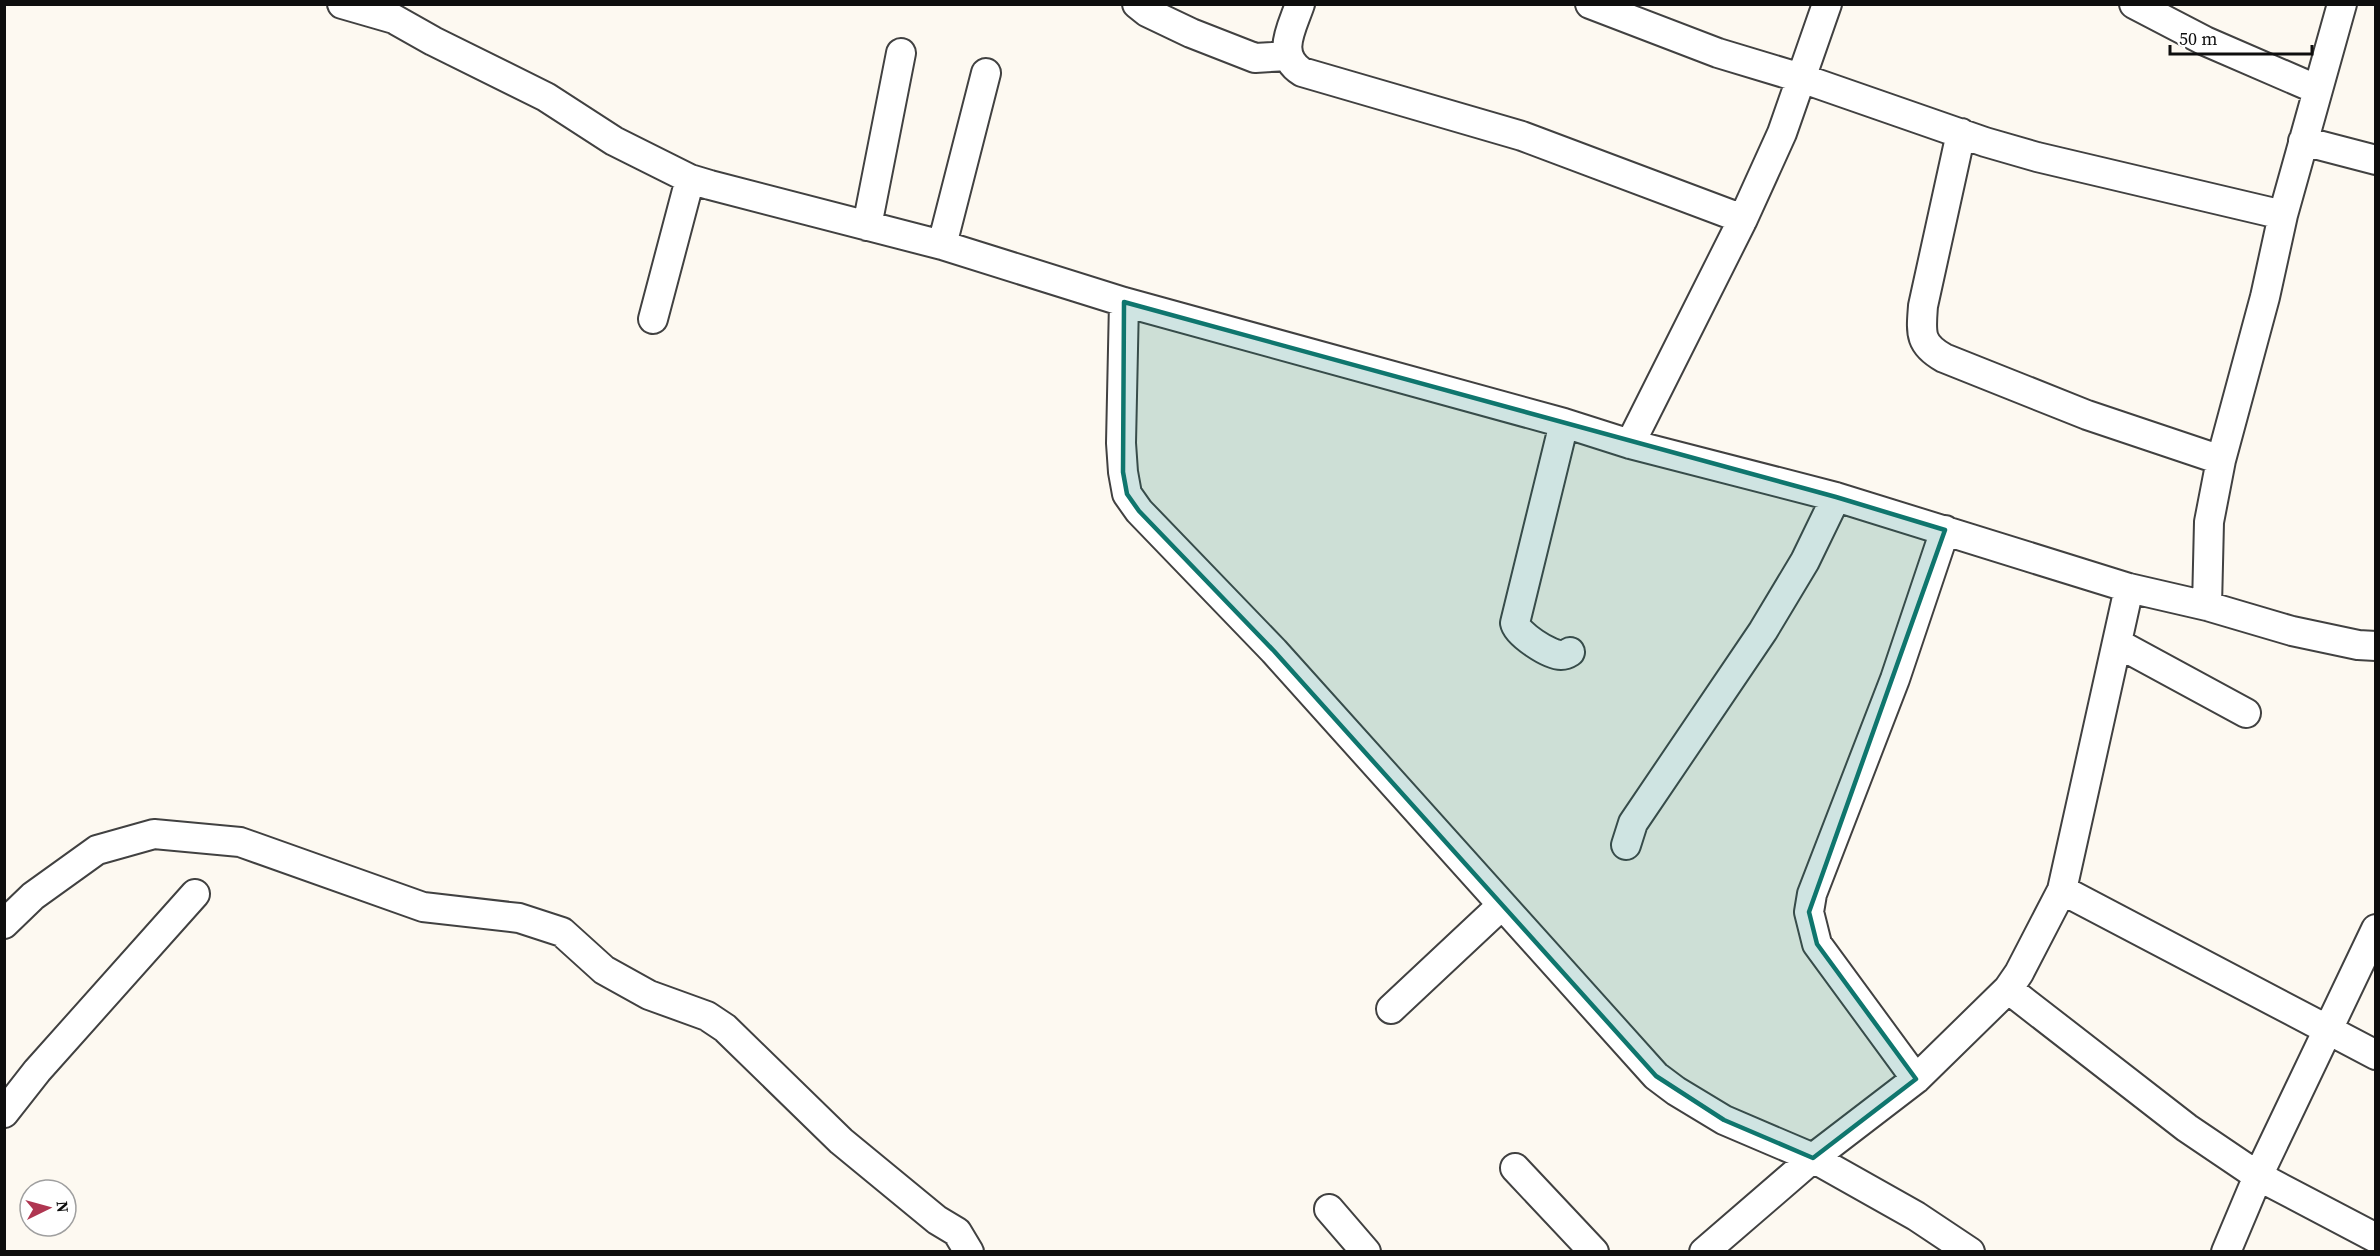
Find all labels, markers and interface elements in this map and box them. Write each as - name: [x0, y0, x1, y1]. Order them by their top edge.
- scale bar: [2170, 18, 2312, 56]
- text: 50 m: [2179, 26, 2217, 51]
- north arrow: [18, 1178, 78, 1238]
- text: N: [51, 1200, 74, 1214]

